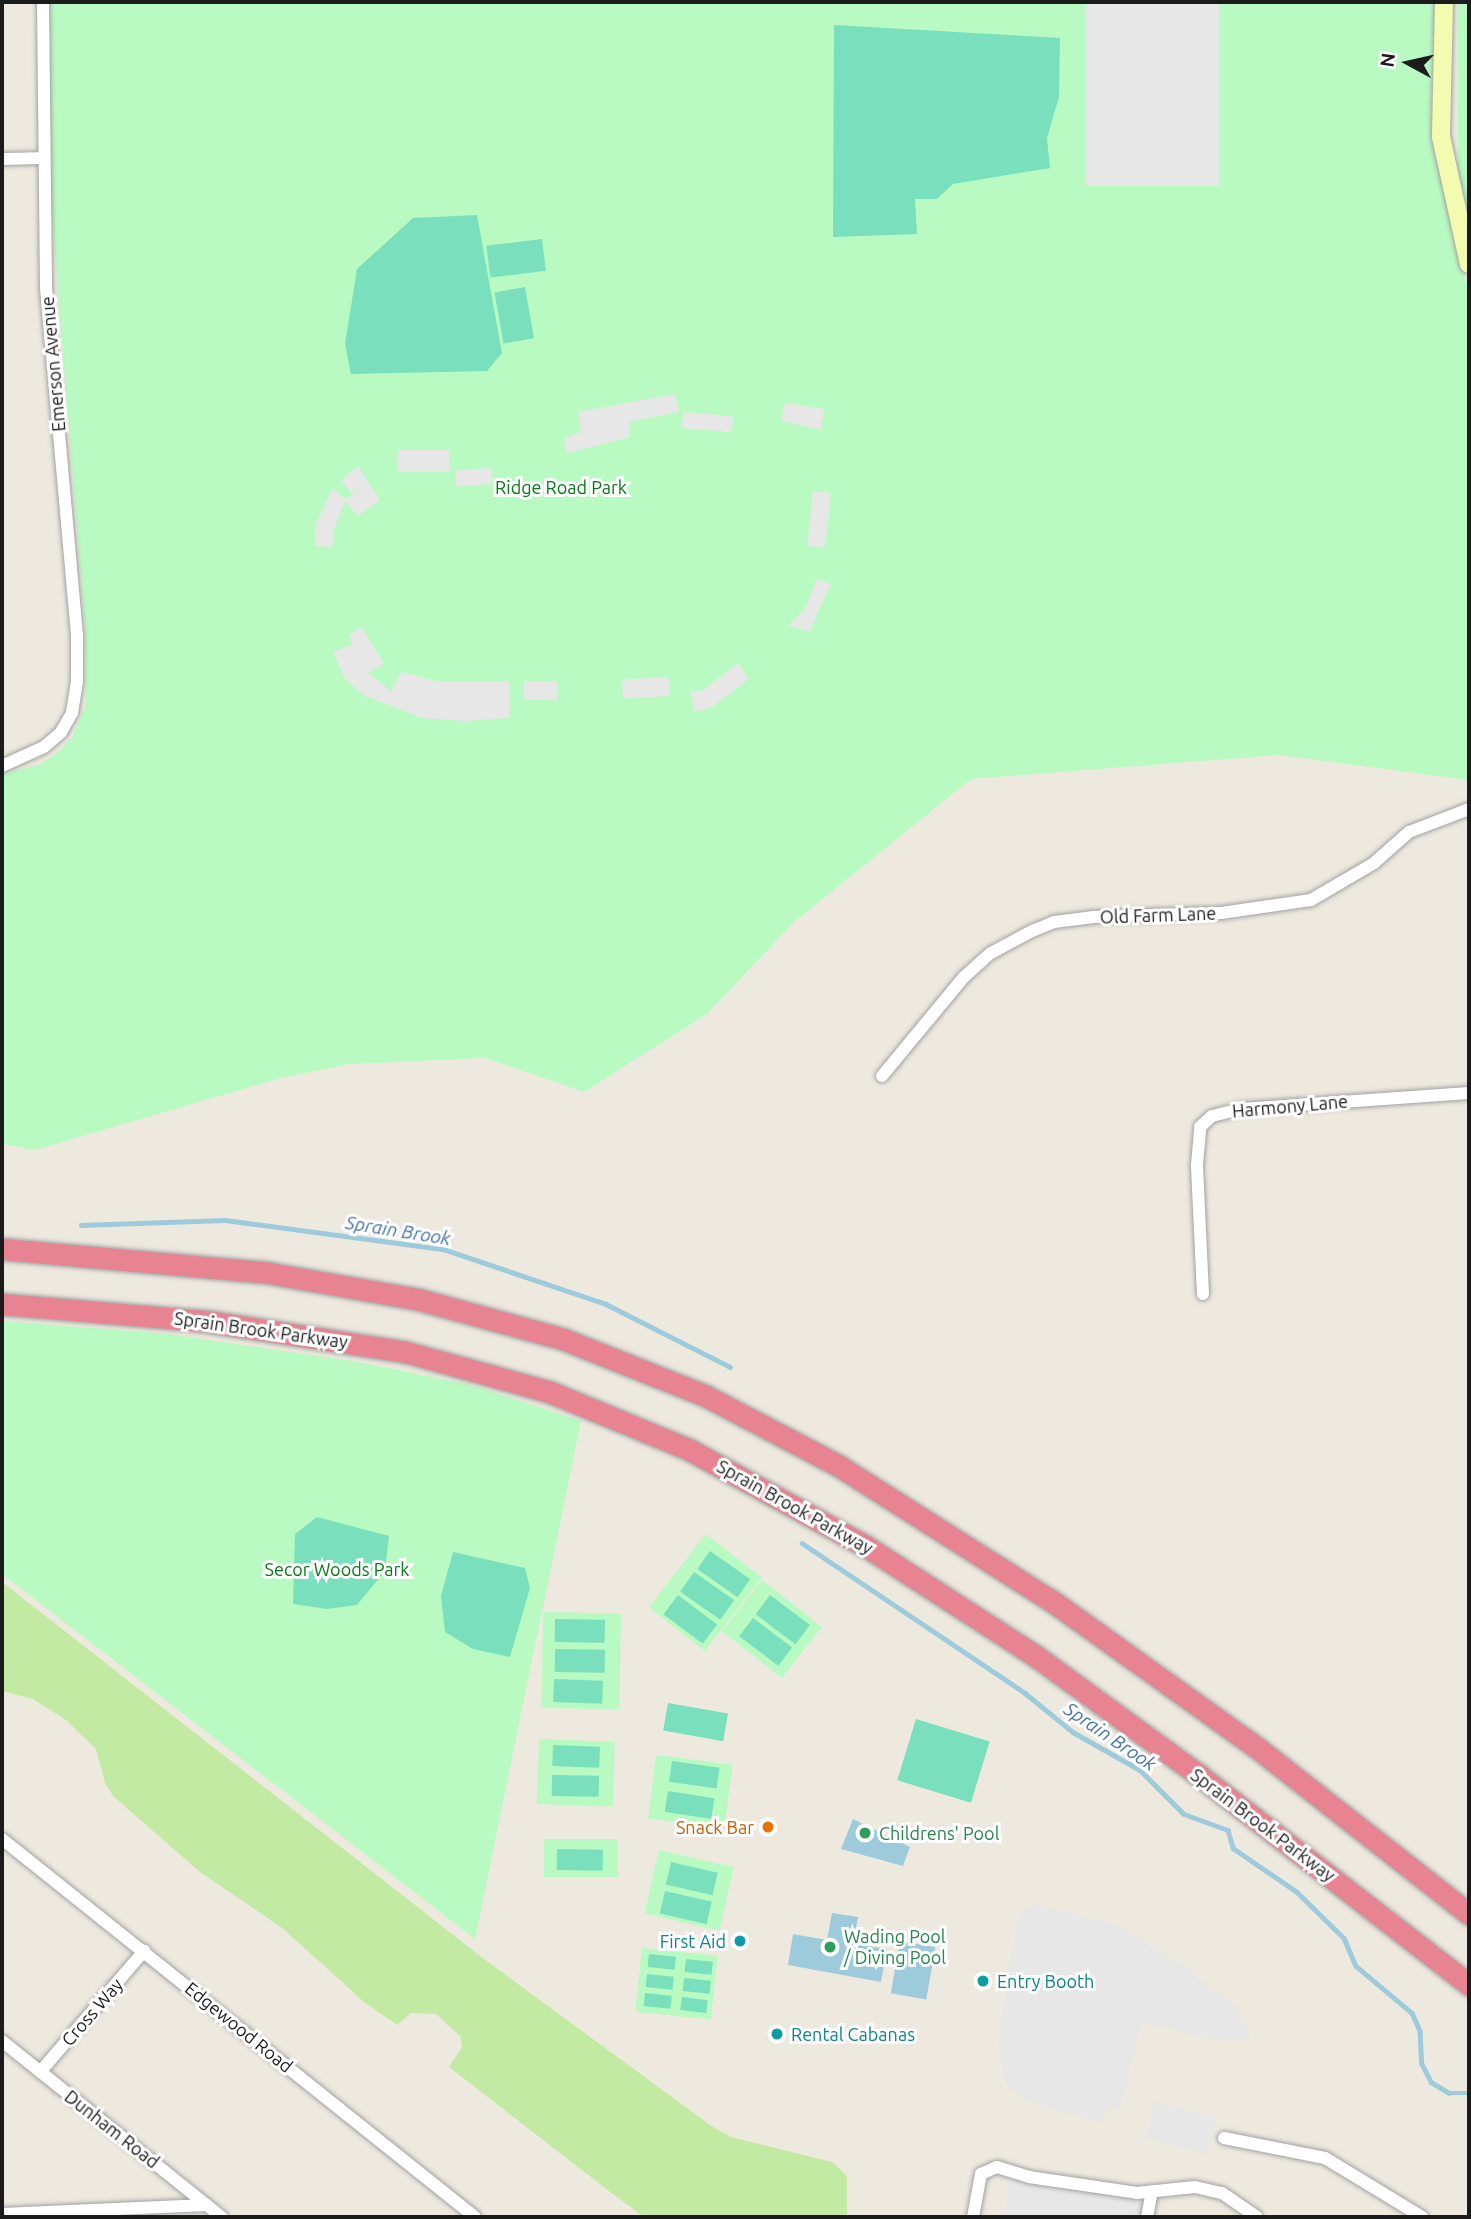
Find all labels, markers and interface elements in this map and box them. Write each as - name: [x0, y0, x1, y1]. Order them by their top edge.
- north arrow: [1373, 28, 1443, 98]
- text: N: [1375, 52, 1399, 69]
- street label: Emerson Avenue: [36, 295, 70, 433]
- park label: Ridge Road Park: [495, 476, 627, 498]
- street label: Old Farm Lane: [1099, 902, 1217, 928]
- street label: Harmony Lane: [1231, 1090, 1349, 1122]
- water label: Sprain Brook: [344, 1211, 452, 1251]
- street label: Sprain Brook Parkway: [173, 1307, 349, 1353]
- street label: Sprain Brook Parkway: [713, 1455, 877, 1559]
- park label: Secor Woods Park: [265, 1558, 409, 1580]
- water label: Sprain Brook: [1060, 1698, 1160, 1776]
- street label: Sprain Brook Parkway: [1187, 1764, 1339, 1886]
- place label: Snack Bar: [676, 1816, 754, 1838]
- marker: Snack Bar: [760, 1819, 776, 1835]
- place label: Childrens' Pool: [879, 1822, 999, 1844]
- marker: Childrens' Pool: [857, 1825, 873, 1841]
- place label: Wading Pool / Diving Pool: [844, 1926, 946, 1968]
- place label: First Aid: [660, 1930, 726, 1952]
- marker: First Aid: [732, 1933, 748, 1949]
- marker: Wading Pool / Diving Pool: [822, 1939, 838, 1955]
- place label: Entry Booth: [997, 1970, 1094, 1992]
- marker: Entry Booth: [975, 1973, 991, 1989]
- street label: Cross Way: [57, 1974, 127, 2050]
- street label: Edgewood Road: [181, 1977, 297, 2077]
- place label: Rental Cabanas: [791, 2023, 915, 2045]
- marker: Rental Cabanas: [769, 2026, 785, 2042]
- street label: Dunham Road: [60, 2085, 164, 2173]

